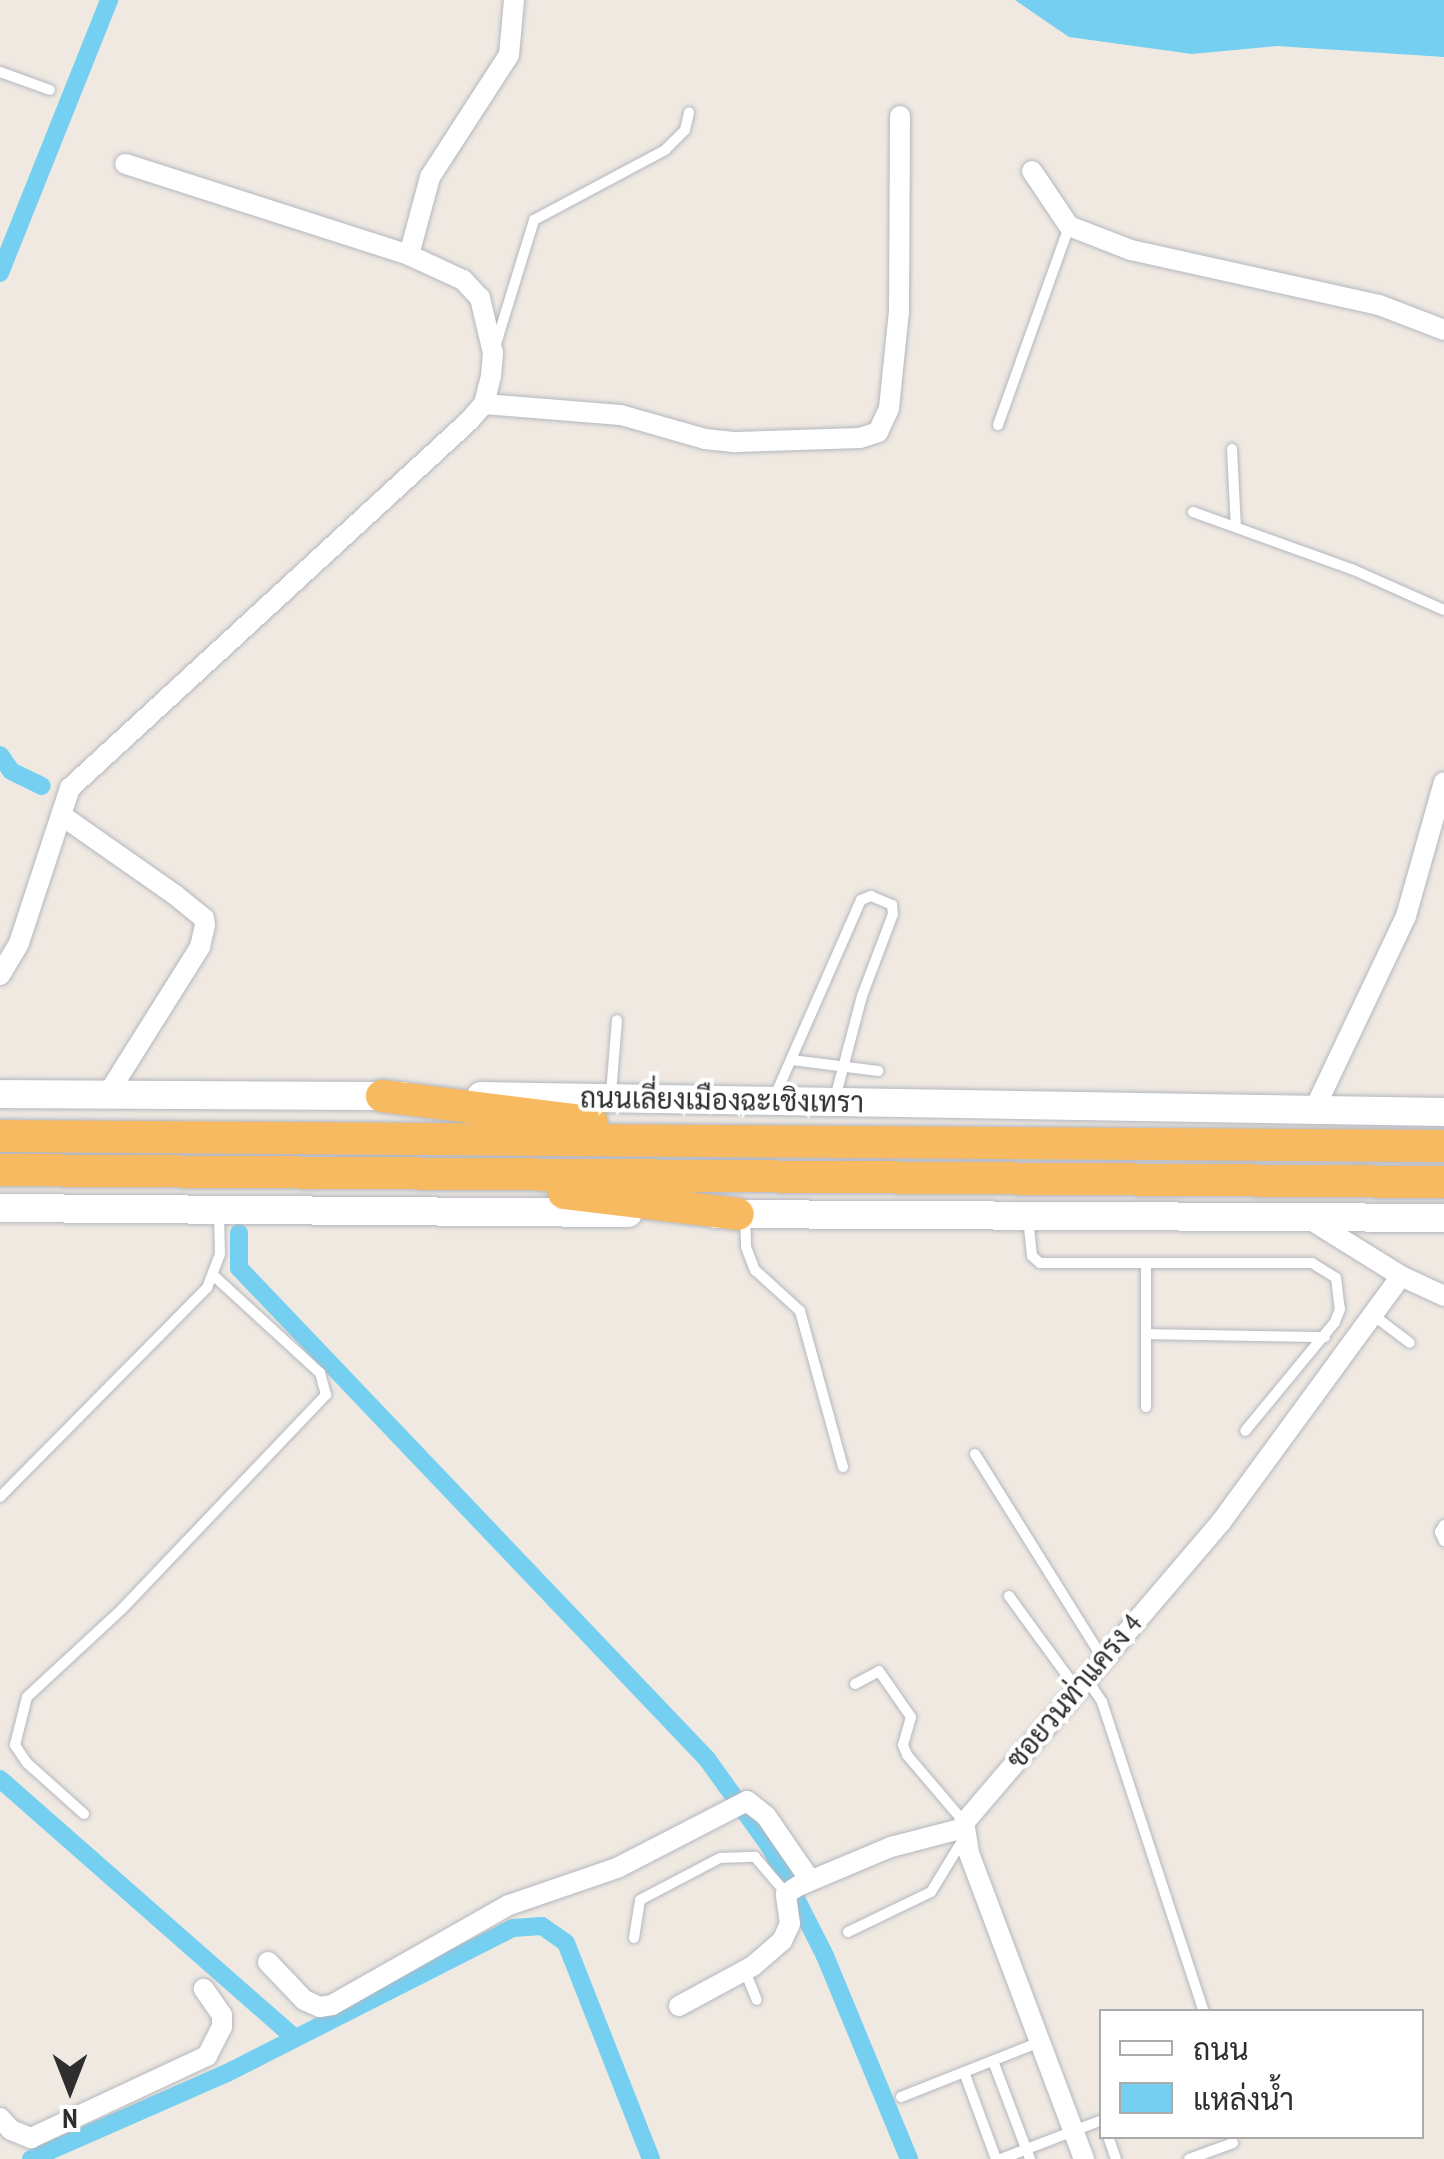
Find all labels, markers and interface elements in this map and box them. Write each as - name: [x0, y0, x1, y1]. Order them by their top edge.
- street label: ถนนเลี่ยงเมืองฉะเชิงเทรา: [580, 1081, 864, 1119]
- street label: ซอยวนท่าแครง 4: [1000, 1607, 1148, 1775]
- legend: [1099, 2009, 1424, 2139]
- text: ถนน: [1193, 2029, 1249, 2068]
- north arrow: [20, 2039, 120, 2139]
- text: แหล่งน้ำ: [1193, 2079, 1294, 2118]
- text: N: [62, 2101, 78, 2138]

